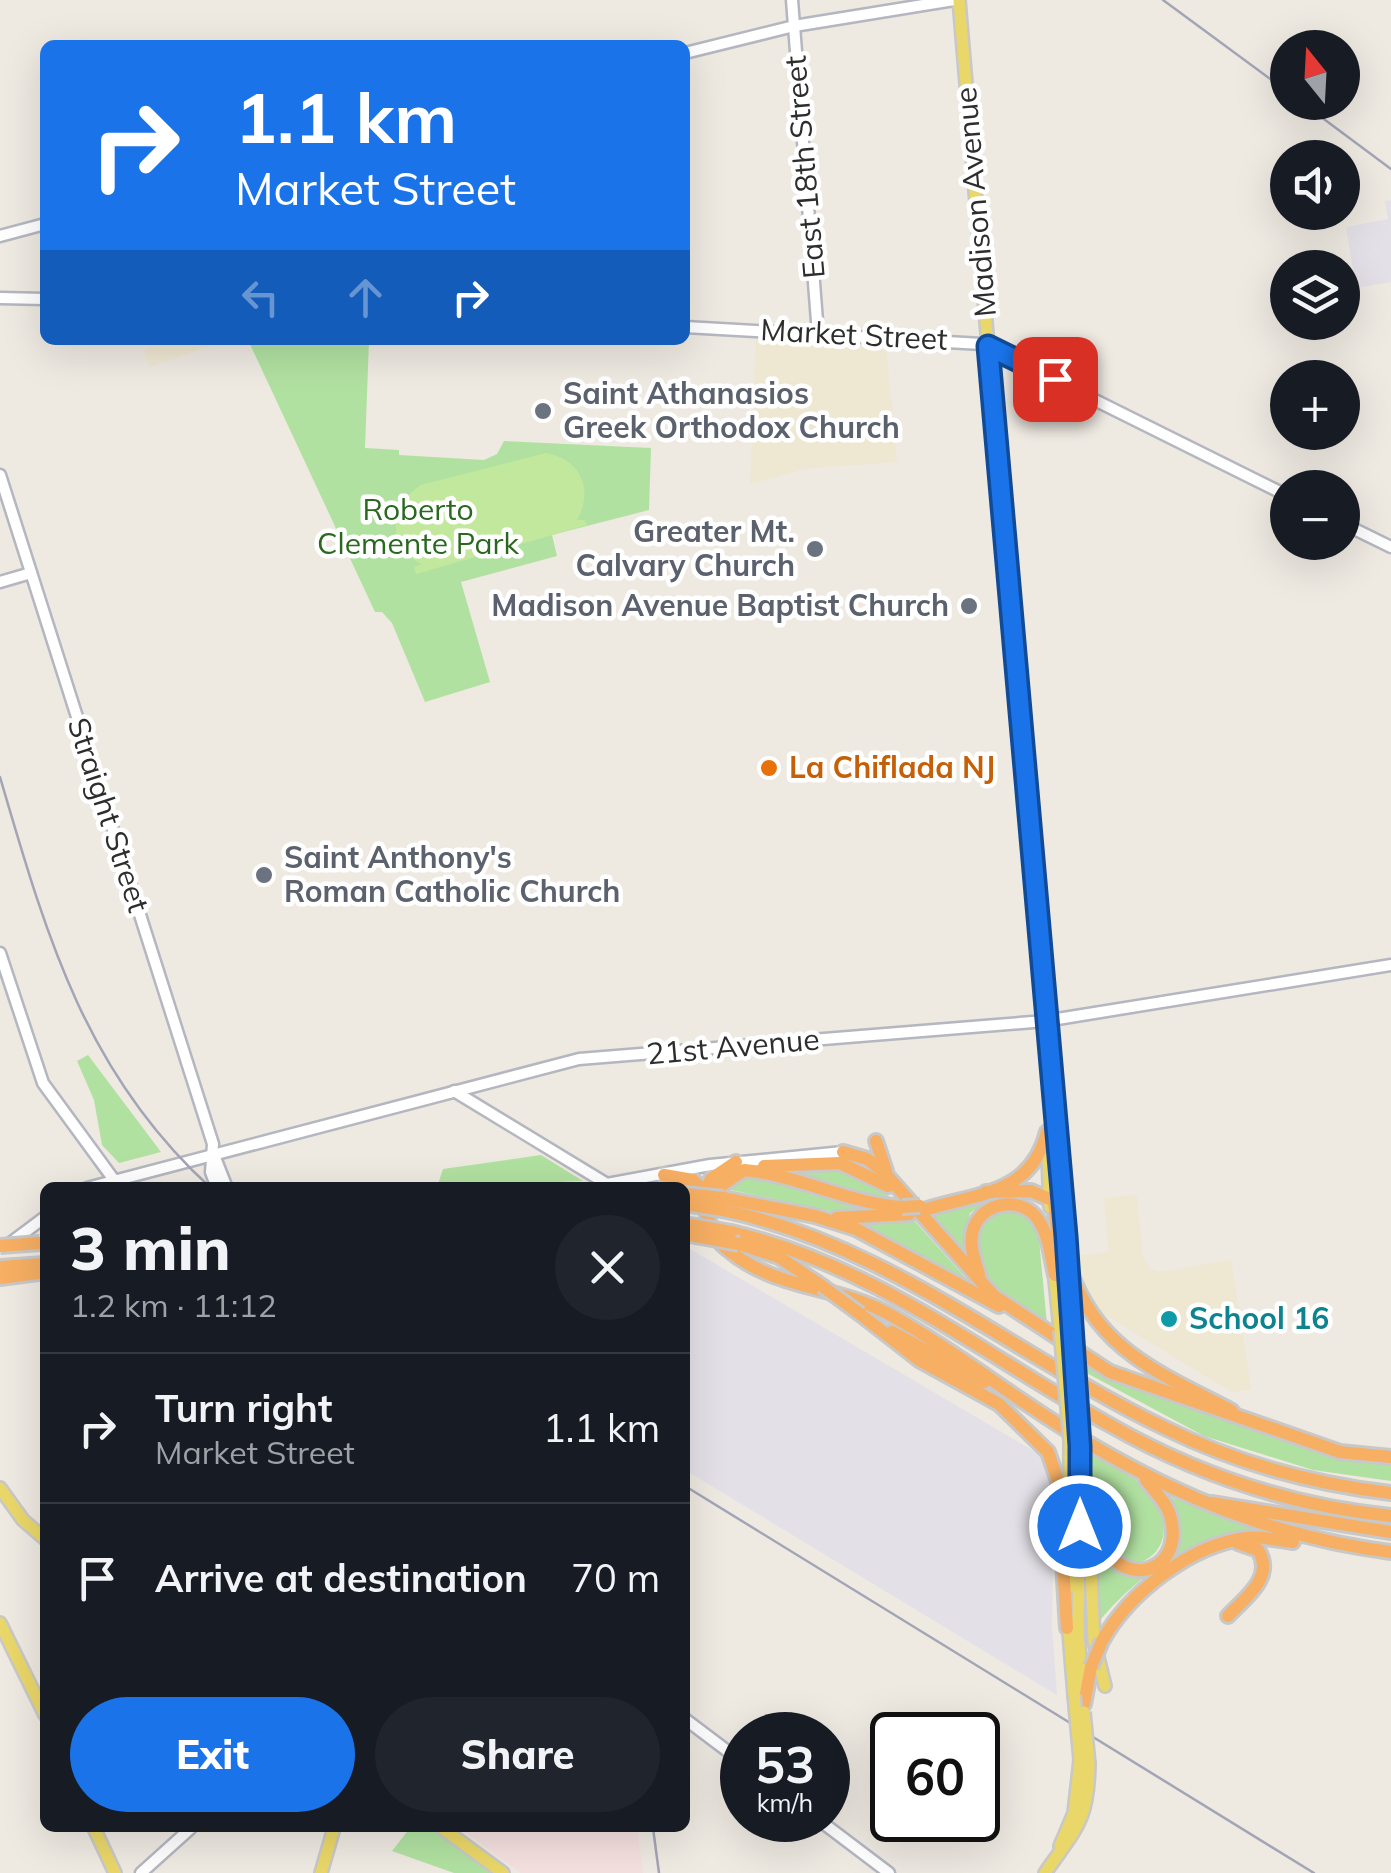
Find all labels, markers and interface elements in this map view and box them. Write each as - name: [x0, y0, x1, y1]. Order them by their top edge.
- north arrow: [1270, 30, 1360, 120]
- map controls: [1270, 30, 1360, 560]
- street label: East 18th Street: [775, 54, 833, 280]
- text: 1.1 km: [235, 73, 457, 161]
- icon: right: [70, 80, 200, 210]
- street label: Madison Avenue: [946, 85, 1004, 319]
- button: sound: [1270, 140, 1360, 230]
- text: Market Street: [235, 160, 516, 216]
- button: layers: [1270, 250, 1360, 340]
- icon: left: [233, 270, 288, 325]
- icon: ahead: [338, 270, 393, 325]
- icon: right: [443, 270, 498, 325]
- street label: Market Street: [760, 310, 949, 358]
- pin: [1013, 337, 1098, 422]
- icon: arrive: [1028, 352, 1083, 407]
- button: +: [1270, 360, 1360, 450]
- place label: Saint Athanasios Greek Orthodox Church: [563, 374, 900, 446]
- marker: Saint Athanasios Greek Orthodox Church: [532, 400, 554, 422]
- button: −: [1270, 470, 1360, 560]
- park label: Roberto Clemente Park: [317, 490, 519, 562]
- place label: Greater Mt. Calvary Church: [575, 512, 795, 584]
- marker: Greater Mt. Calvary Church: [804, 538, 826, 560]
- place label: Madison Avenue Baptist Church: [491, 586, 949, 624]
- marker: Madison Avenue Baptist Church: [958, 595, 980, 617]
- street label: Straight Street: [60, 713, 158, 917]
- place label: La Chiflada NJ: [789, 748, 995, 786]
- marker: La Chiflada NJ: [758, 757, 780, 779]
- place label: Saint Anthony's Roman Catholic Church: [284, 838, 620, 910]
- marker: Saint Anthony's Roman Catholic Church: [253, 864, 275, 886]
- street label: 21st Avenue: [645, 1020, 821, 1072]
- text: 3 min: [70, 1210, 231, 1285]
- button: close: [555, 1215, 660, 1320]
- text: 1.2 km · 11:12: [70, 1285, 277, 1325]
- place label: School 16: [1189, 1299, 1329, 1337]
- marker: School 16: [1158, 1308, 1180, 1330]
- text: Turn right: [155, 1384, 332, 1432]
- icon: right: [70, 1401, 125, 1456]
- text: 1.1 km: [543, 1404, 660, 1452]
- text: Market Street: [155, 1432, 355, 1472]
- position arrow: [1028, 1474, 1132, 1578]
- icon: arrive: [70, 1551, 125, 1606]
- text: Arrive at destination: [155, 1554, 527, 1602]
- text: 70 m: [571, 1554, 660, 1602]
- button: Exit: [70, 1697, 355, 1812]
- button: Share: [375, 1697, 660, 1812]
- speed limit sign: 60: [870, 1712, 1000, 1842]
- text: 53: [755, 1733, 815, 1796]
- text: km/h: [757, 1787, 813, 1818]

